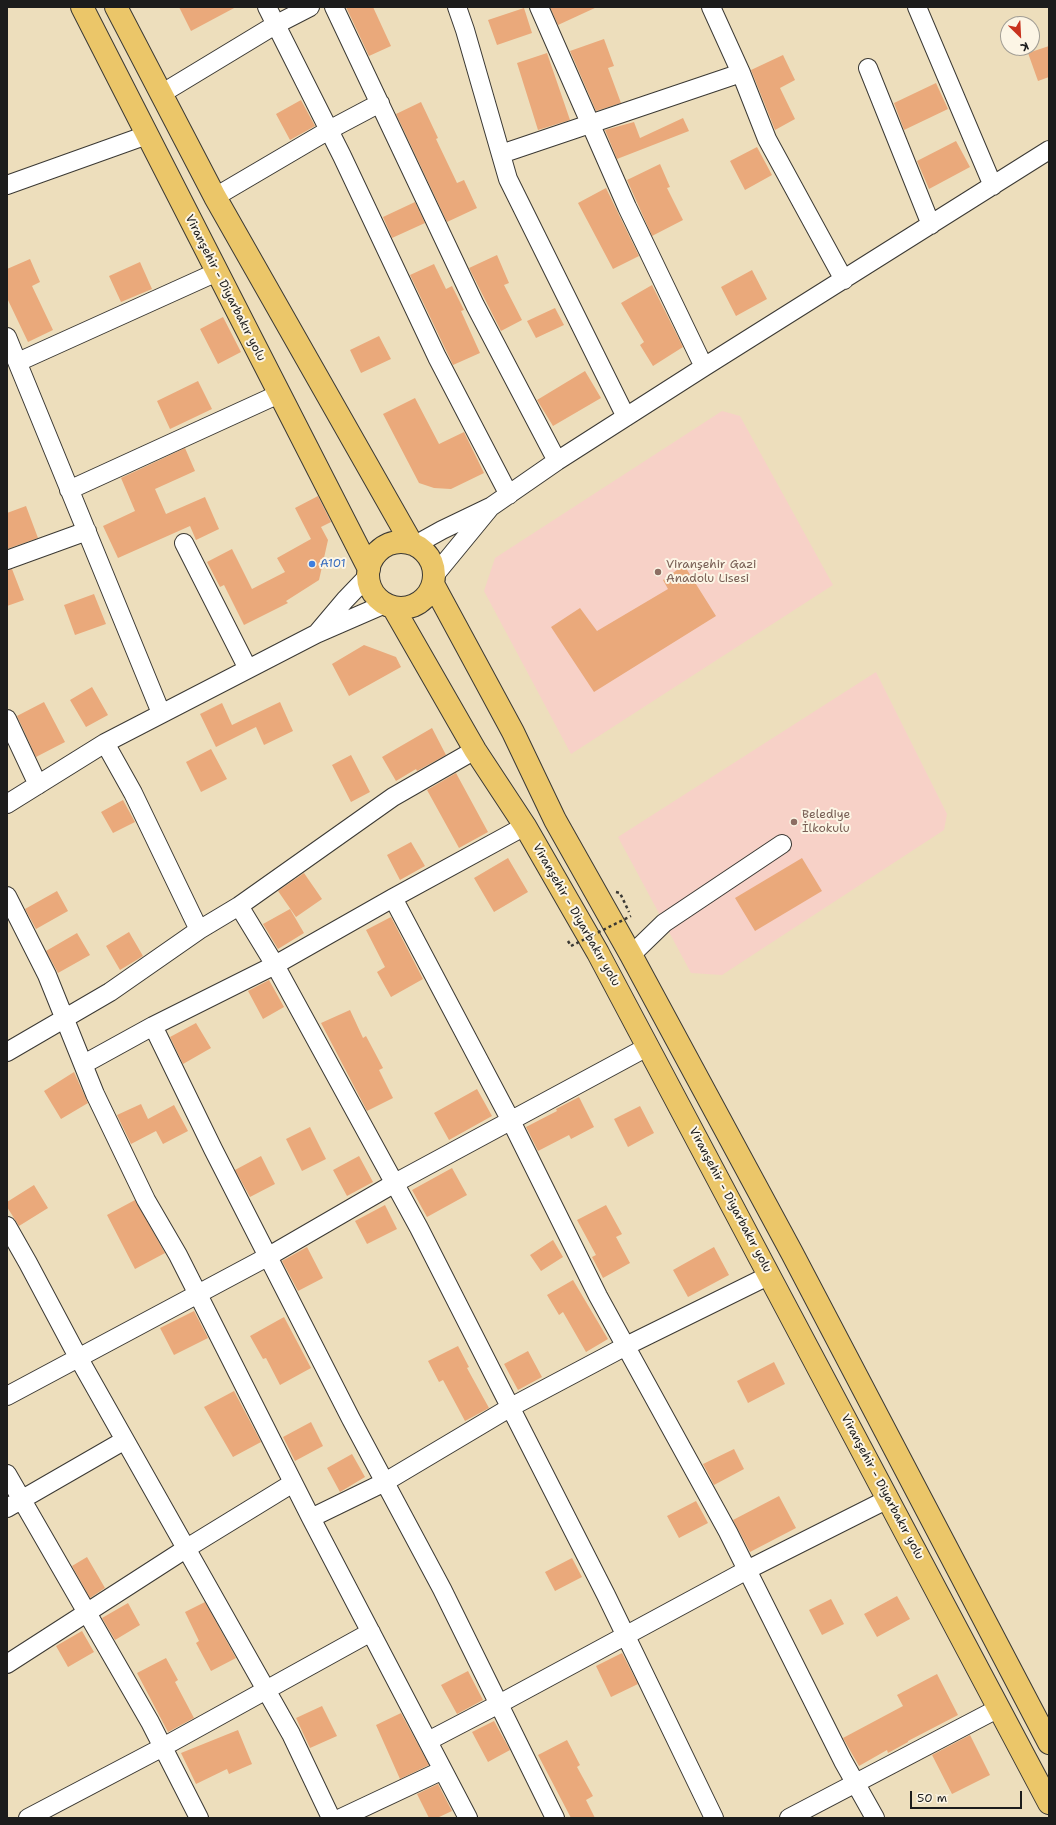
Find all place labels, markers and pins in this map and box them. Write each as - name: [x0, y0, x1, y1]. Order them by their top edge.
- place label: A101: [320, 557, 346, 571]
- place label: Viranşehir Gazi Anadolu Lisesi: [666, 558, 756, 586]
- marker: A101: [307, 559, 317, 569]
- marker: Viranşehir Gazi Anadolu Lisesi: [653, 567, 663, 577]
- place label: Belediye İlkokulu: [802, 808, 850, 836]
- marker: Belediye İlkokulu: [789, 817, 799, 827]

